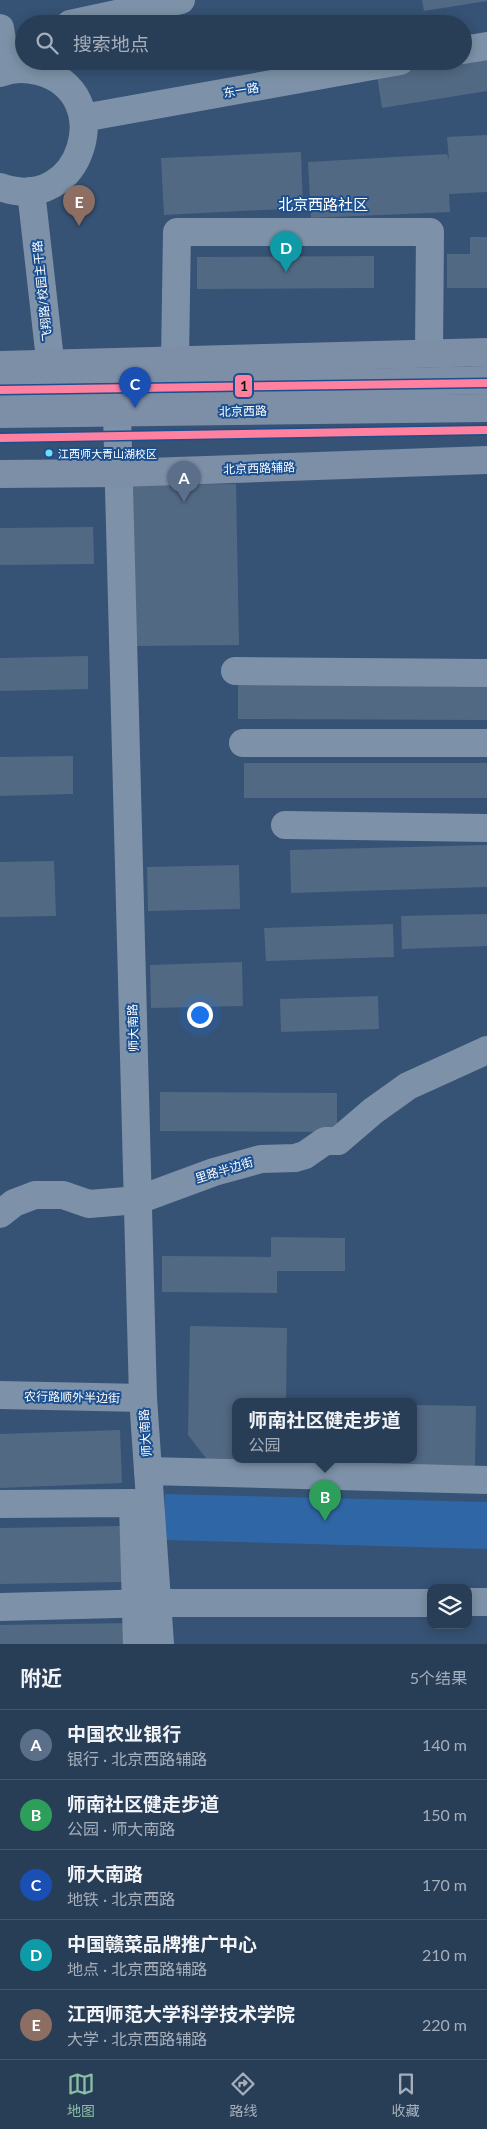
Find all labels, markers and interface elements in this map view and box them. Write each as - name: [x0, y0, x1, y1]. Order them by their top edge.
- search box: [15, 15, 472, 70]
- icon: search: [33, 29, 61, 57]
- text: 搜索地点: [73, 32, 149, 55]
- street label: 东一路: [222, 79, 260, 101]
- pin: E: [63, 185, 95, 226]
- district label: 北京西路社区: [278, 195, 368, 213]
- pin: D: [270, 231, 302, 272]
- street label: 飞翔路/校园主干路: [29, 240, 55, 342]
- pin: C: [119, 367, 151, 408]
- line badge: 1: [234, 374, 253, 398]
- text: 1: [240, 377, 248, 394]
- street label: 北京西路: [219, 403, 267, 419]
- place label: 江西师大青山湖校区: [58, 447, 157, 460]
- marker: 江西师大青山湖校区: [44, 448, 54, 458]
- street label: 北京西路辅路: [223, 459, 295, 477]
- pin: A: [168, 461, 200, 502]
- your location: [187, 1002, 213, 1028]
- street label: 师大南路: [125, 1004, 141, 1052]
- street label: 里路半边街: [193, 1154, 255, 1186]
- street label: 农行路顺外半边街: [24, 1389, 120, 1405]
- popup: [232, 1398, 417, 1463]
- text: 师南社区健走步道: [248, 1408, 401, 1431]
- street label: 师大南路: [136, 1409, 154, 1457]
- text: 公园: [248, 1435, 281, 1454]
- pin: B: [309, 1480, 341, 1521]
- map controls: [427, 1584, 472, 1629]
- button: layers: [427, 1584, 472, 1629]
- text: 附近: [20, 1665, 62, 1690]
- text: 5个结果: [410, 1668, 467, 1687]
- text: 中国农业银行: [67, 1722, 181, 1745]
- text: A: [30, 1735, 42, 1754]
- text: 140 m: [422, 1735, 467, 1754]
- text: 银行 · 北京西路辅路: [67, 1749, 207, 1768]
- text: 师南社区健走步道: [67, 1792, 219, 1815]
- text: B: [31, 1805, 41, 1824]
- text: 150 m: [422, 1805, 467, 1824]
- text: 公园 · 师大南路: [67, 1819, 175, 1838]
- text: 师大南路: [67, 1862, 143, 1885]
- text: C: [31, 1875, 41, 1894]
- text: 170 m: [422, 1875, 467, 1894]
- text: 地铁 · 北京西路: [67, 1889, 175, 1908]
- text: 中国赣菜品牌推广中心: [67, 1932, 257, 1955]
- text: D: [30, 1945, 42, 1964]
- text: 210 m: [422, 1945, 467, 1964]
- text: 地点 · 北京西路辅路: [67, 1959, 207, 1978]
- text: 江西师范大学科学技术学院: [67, 2002, 295, 2025]
- text: E: [31, 2015, 41, 2034]
- text: 220 m: [422, 2015, 467, 2034]
- text: 大学 · 北京西路辅路: [67, 2029, 207, 2048]
- tab: 地图: [67, 2070, 95, 2120]
- tab: 路线: [229, 2070, 257, 2120]
- tab: 收藏: [392, 2070, 420, 2120]

